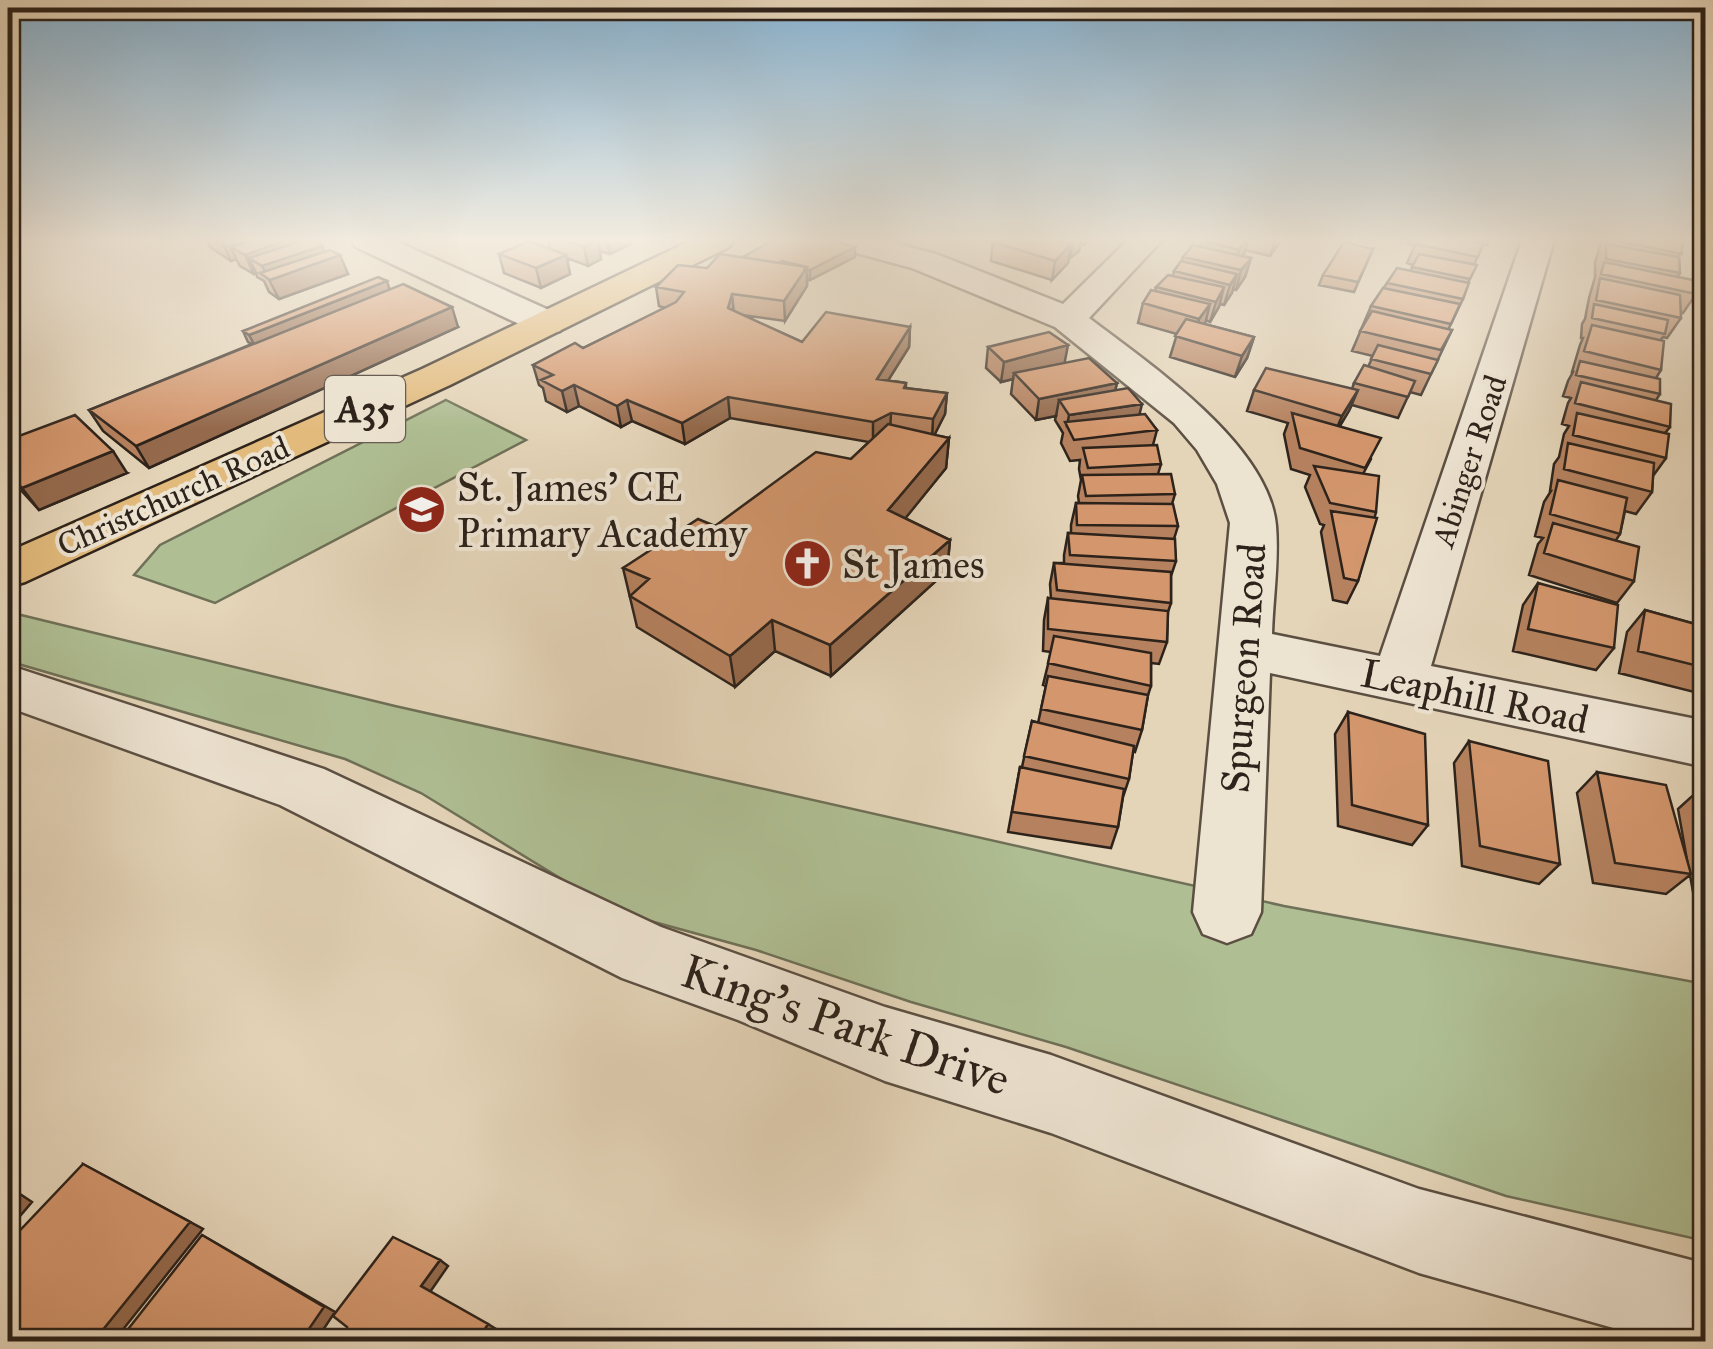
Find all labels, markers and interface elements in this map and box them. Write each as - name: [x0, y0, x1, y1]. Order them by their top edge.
- street label: Abinger Road: [1423, 370, 1516, 554]
- road number: A35: [325, 376, 405, 442]
- street label: Christchurch Road: [51, 428, 295, 565]
- place label: St. James' CE Primary Academy: [457, 463, 749, 558]
- school or university icon: St. James' CE Primary Academy: [396, 484, 448, 536]
- church icon: St James: [781, 538, 833, 590]
- place label: St James: [842, 540, 985, 589]
- street label: Spurgeon Road: [1210, 541, 1277, 795]
- street label: Leaphill Road: [1357, 648, 1593, 745]
- street label: King's Park Drive: [674, 941, 1018, 1108]

